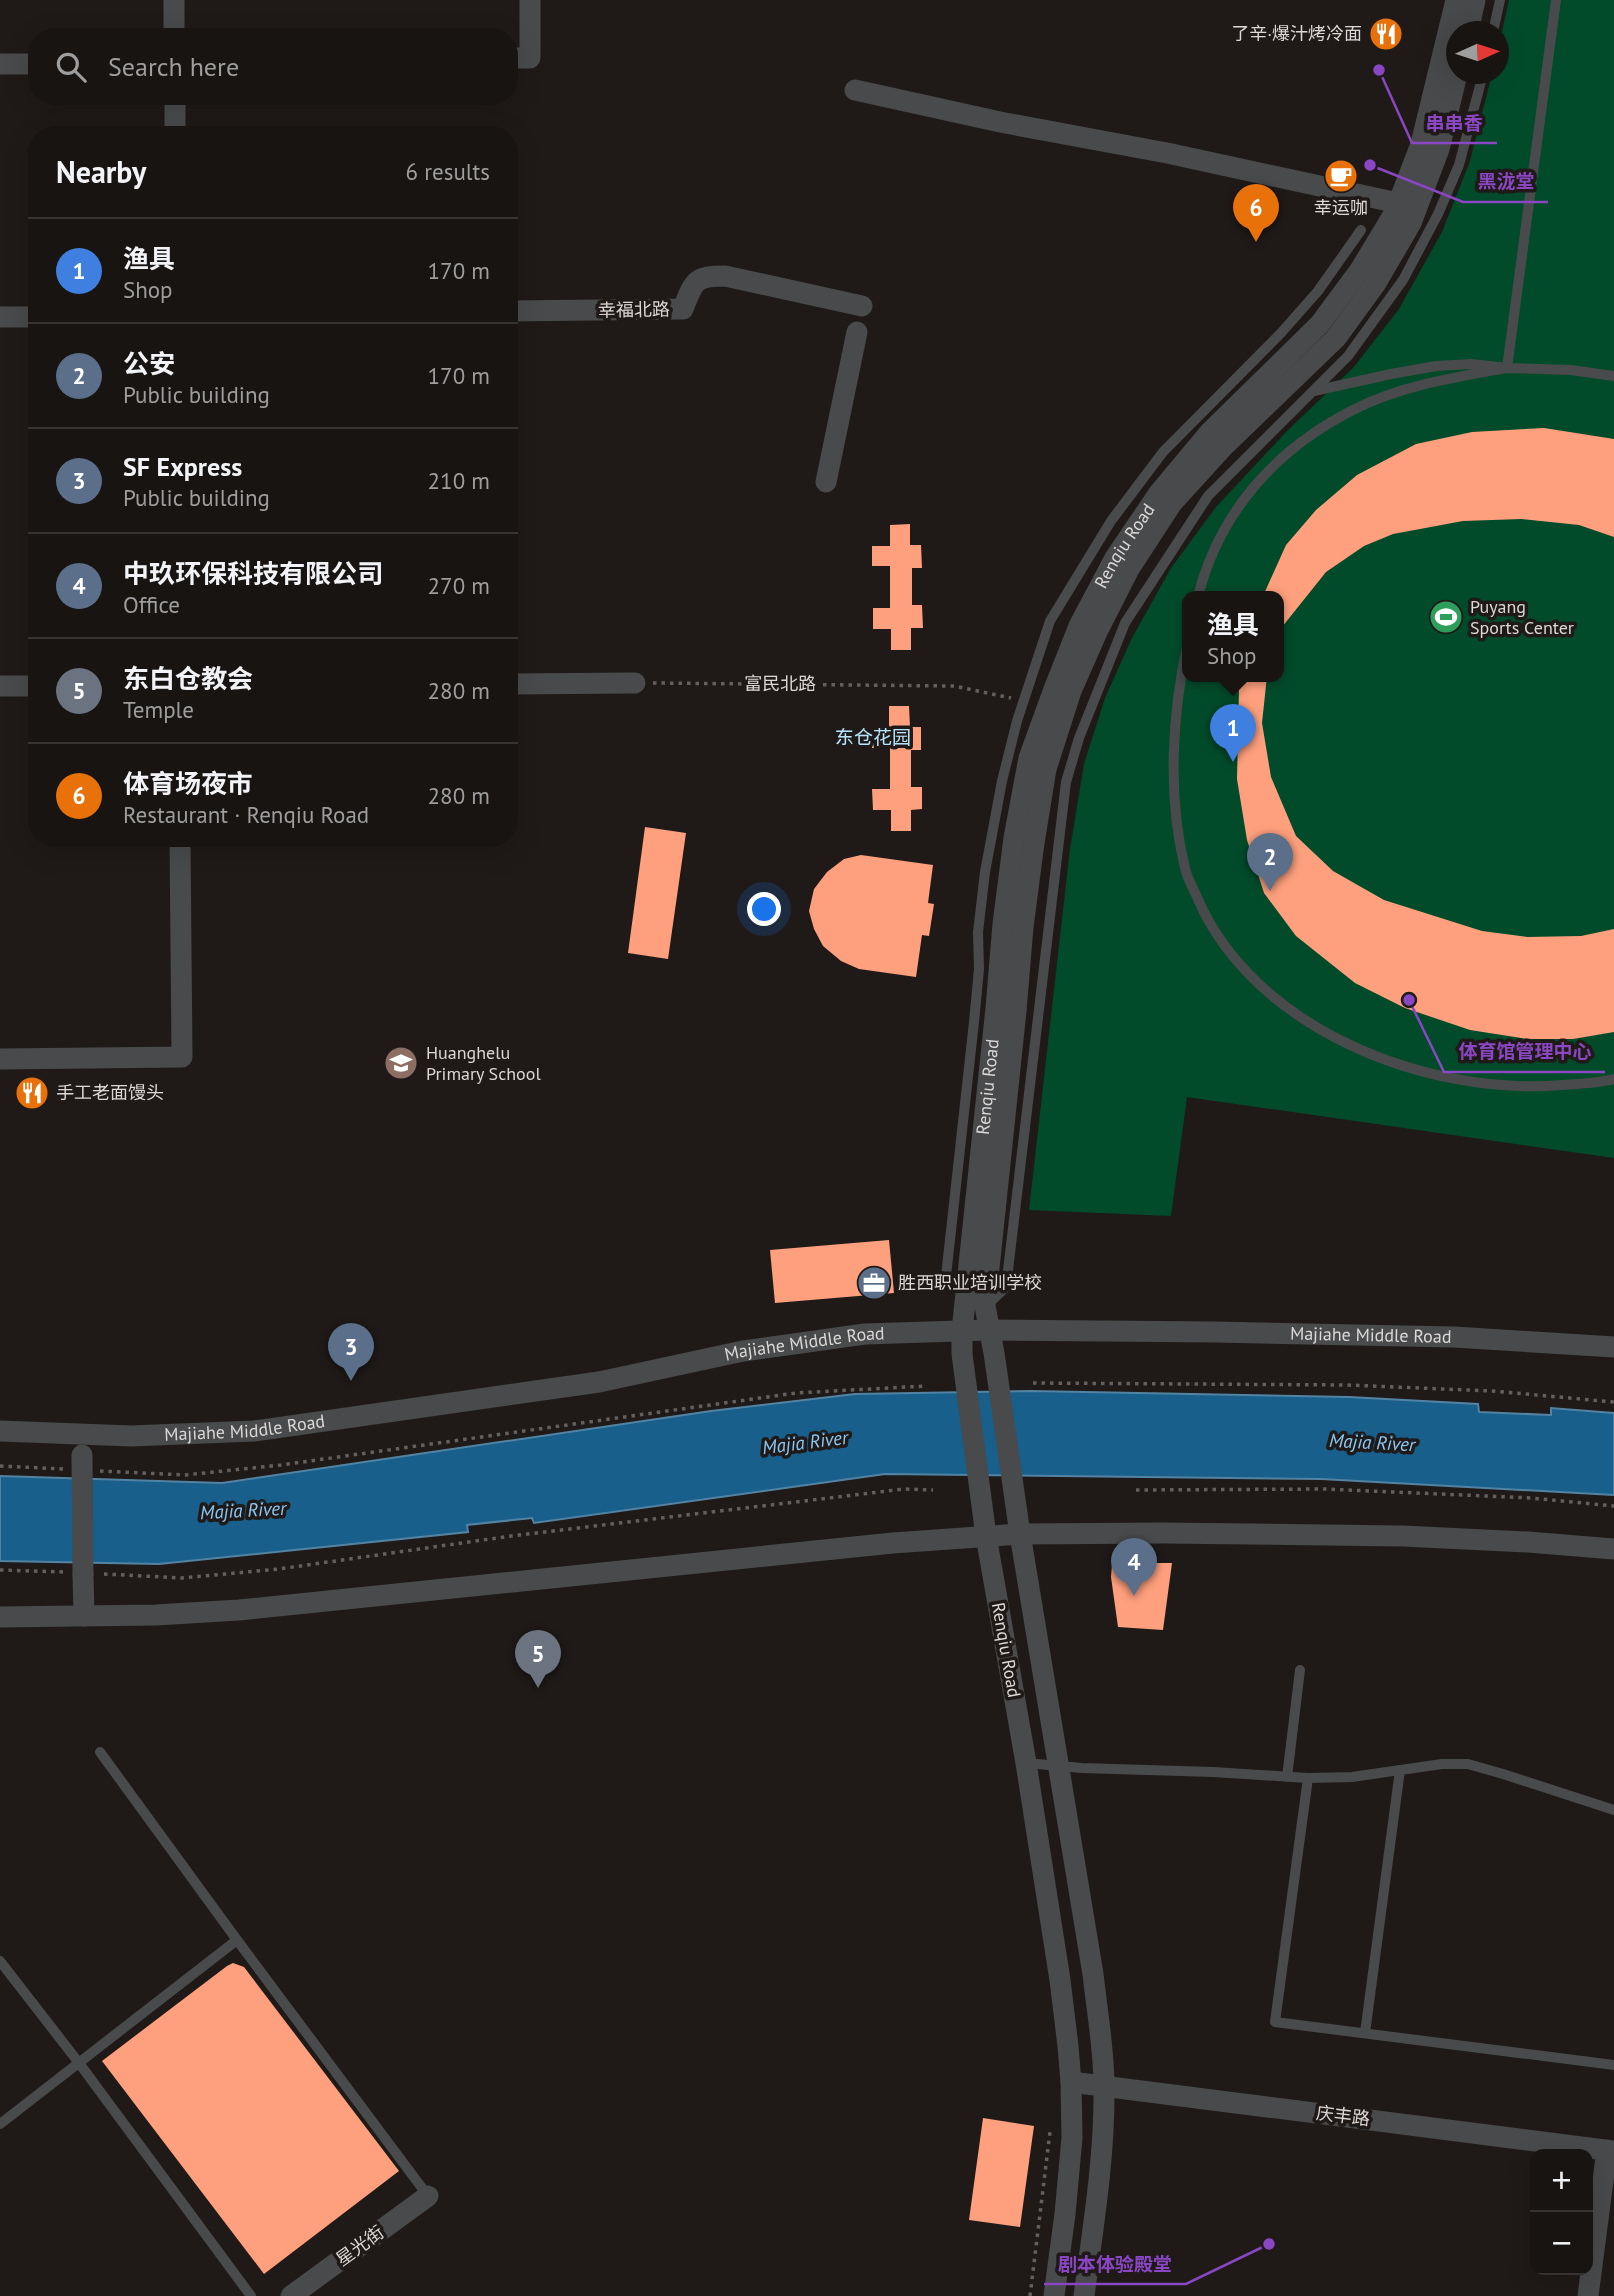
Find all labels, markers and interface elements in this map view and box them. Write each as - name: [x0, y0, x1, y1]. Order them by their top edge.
- restaurant icon: 了辛·爆汁烤冷面: [1367, 15, 1405, 53]
- north arrow: [1446, 21, 1509, 84]
- place label: 了辛·爆汁烤冷面: [1231, 22, 1362, 45]
- search box: [28, 28, 518, 105]
- icon: search: [52, 48, 90, 86]
- text: Search here: [108, 50, 239, 83]
- callout: 串串香: [1412, 103, 1497, 143]
- text: 串串香: [1425, 111, 1483, 135]
- text: Nearby: [56, 152, 146, 191]
- text: 6 results: [406, 157, 490, 186]
- cafe icon: 幸运咖: [1322, 157, 1360, 195]
- callout: 黑泷堂: [1463, 162, 1548, 202]
- text: 黑泷堂: [1477, 169, 1535, 193]
- pin: 6: [1233, 184, 1279, 242]
- place label: 幸运咖: [1314, 196, 1368, 219]
- text: 渔具: [123, 242, 175, 275]
- text: 1: [72, 256, 86, 285]
- text: 170 m: [428, 256, 490, 285]
- text: Shop: [123, 275, 173, 304]
- street label: 幸福北路: [598, 297, 670, 322]
- text: 公安: [123, 347, 175, 380]
- text: 2: [72, 361, 86, 390]
- text: 170 m: [428, 361, 490, 390]
- text: Public building: [123, 380, 270, 409]
- text: SF Express: [123, 450, 242, 483]
- text: 3: [72, 466, 86, 495]
- text: 210 m: [428, 466, 490, 495]
- text: Public building: [123, 483, 270, 512]
- street label: Renqiu Road: [1089, 499, 1160, 592]
- text: 中玖环保科技有限公司: [123, 557, 383, 590]
- text: 4: [72, 571, 86, 600]
- text: 270 m: [428, 571, 490, 600]
- text: Office: [123, 590, 180, 619]
- popup: [1182, 591, 1284, 682]
- place label: Puyang Sports Center: [1470, 595, 1574, 639]
- sports icon: Puyang Sports Center: [1427, 598, 1465, 636]
- text: 渔具: [1207, 608, 1259, 641]
- text: Shop: [1207, 641, 1257, 670]
- text: 东白仓教会: [123, 662, 253, 695]
- street label: 富民北路: [744, 672, 816, 695]
- text: 5: [72, 676, 86, 705]
- text: 280 m: [428, 676, 490, 705]
- text: Temple: [123, 695, 194, 724]
- pin: 1: [1210, 704, 1256, 762]
- district label: 东仓花园: [835, 725, 911, 749]
- text: 体育场夜市: [123, 767, 253, 800]
- text: 6: [72, 781, 86, 810]
- text: 280 m: [428, 781, 490, 810]
- text: Restaurant · Renqiu Road: [123, 800, 369, 829]
- pin: 2: [1247, 833, 1293, 891]
- your location: [747, 892, 781, 926]
- callout: 体育馆管理中心: [1444, 1032, 1605, 1072]
- street label: Renqiu Road: [971, 1038, 1004, 1136]
- text: 体育馆管理中心: [1458, 1039, 1592, 1063]
- place label: Huanghelu Primary School: [426, 1041, 541, 1085]
- school or university icon: Huanghelu Primary School: [382, 1044, 420, 1082]
- restaurant icon: 手工老面馒头: [13, 1074, 51, 1112]
- place label: 手工老面馒头: [56, 1081, 164, 1104]
- office icon: 胜西职业培训学校: [855, 1264, 893, 1302]
- place label: 胜西职业培训学校: [898, 1271, 1042, 1294]
- street label: Majiahe Middle Road: [722, 1321, 885, 1366]
- street label: Majiahe Middle Road: [1290, 1322, 1452, 1348]
- pin: 3: [328, 1323, 374, 1381]
- street label: Majiahe Middle Road: [164, 1409, 326, 1446]
- water label: Majia River: [761, 1425, 851, 1459]
- water label: Majia River: [1328, 1428, 1417, 1456]
- water label: Majia River: [199, 1496, 288, 1524]
- pin: 4: [1111, 1538, 1157, 1596]
- street label: Renqiu Road: [987, 1601, 1026, 1699]
- pin: 5: [515, 1630, 561, 1688]
- street label: 庆丰路: [1315, 2101, 1371, 2130]
- map controls: [1530, 2149, 1593, 2275]
- button: +: [1530, 2149, 1593, 2212]
- button: −: [1530, 2212, 1593, 2275]
- street label: 星光街: [331, 2220, 388, 2271]
- callout: 剧本体验殿堂: [1044, 2244, 1186, 2284]
- text: 剧本体验殿堂: [1058, 2252, 1172, 2276]

